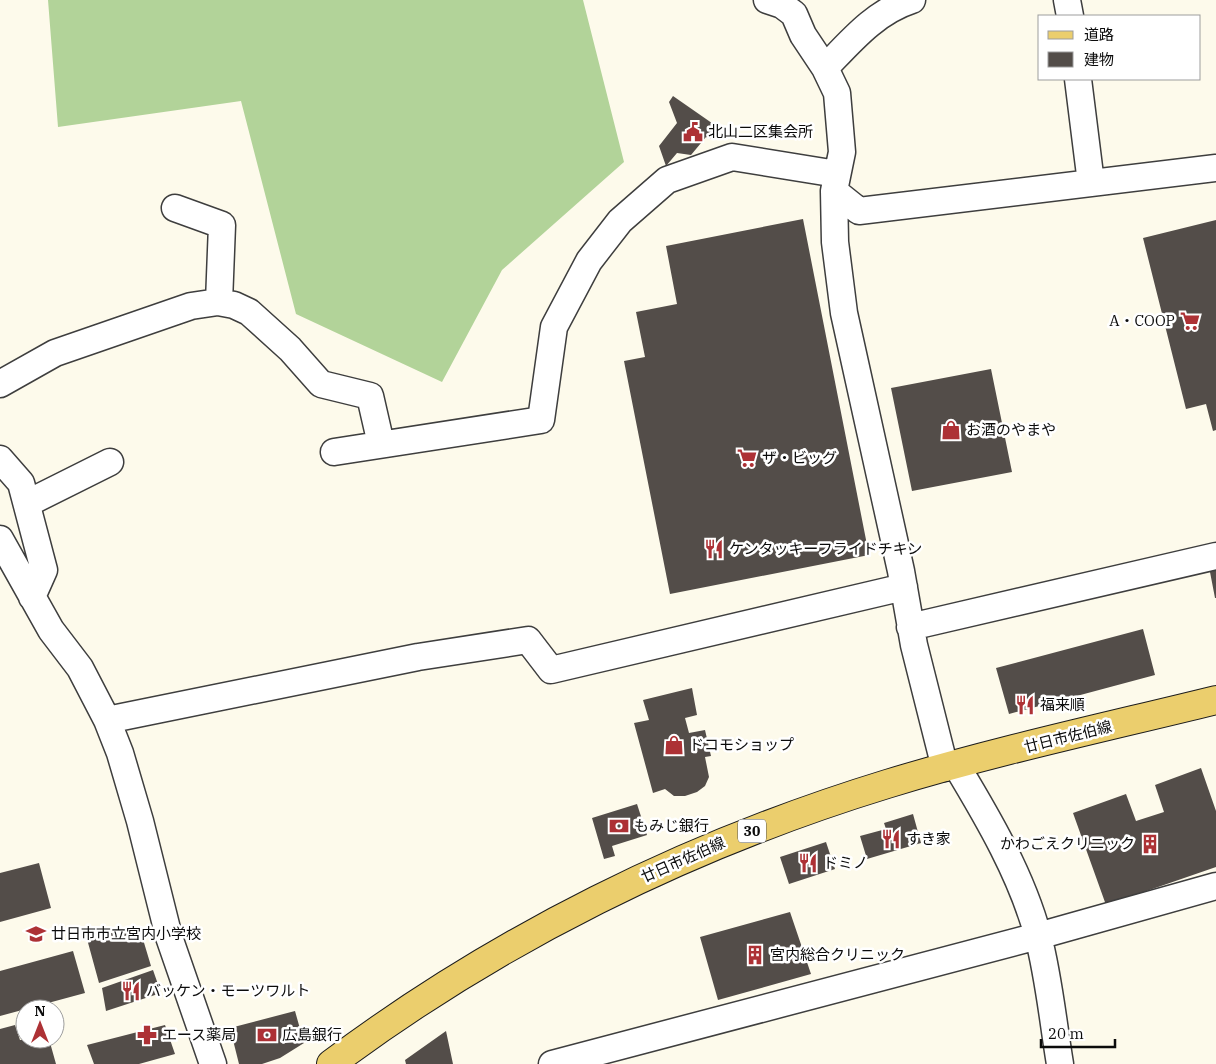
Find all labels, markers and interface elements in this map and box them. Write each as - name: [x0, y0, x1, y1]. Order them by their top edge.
- legend: [1038, 15, 1201, 80]
- text: 道路: [1084, 25, 1114, 44]
- text: 建物: [1084, 50, 1114, 69]
- public building icon: 北山二区集会所: [682, 121, 704, 143]
- place label: 北山二区集会所: [708, 122, 813, 141]
- supermarket icon: A・COOP: [1179, 310, 1201, 332]
- place label: A・COOP: [1109, 311, 1175, 330]
- shop icon: お酒のやまや: [940, 419, 962, 441]
- place label: お酒のやまや: [966, 420, 1056, 439]
- supermarket icon: ザ・ビッグ: [736, 447, 758, 469]
- place label: ザ・ビッグ: [762, 448, 837, 467]
- restaurant icon: ケンタッキーフライドチキン: [703, 538, 725, 560]
- place label: ケンタッキーフライドチキン: [729, 539, 922, 558]
- restaurant icon: 福来順: [1014, 694, 1036, 716]
- place label: 福来順: [1040, 695, 1085, 714]
- street label: 廿日市佐伯線: [1022, 716, 1114, 757]
- shop icon: ドコモショップ: [663, 734, 685, 756]
- place label: ドコモショップ: [689, 735, 794, 754]
- bank icon: もみじ銀行: [608, 815, 630, 837]
- place label: もみじ銀行: [634, 816, 709, 835]
- road number: 30: [738, 819, 766, 842]
- restaurant icon: すき家: [880, 828, 902, 850]
- place label: すき家: [906, 829, 951, 848]
- street label: 廿日市佐伯線: [638, 833, 728, 887]
- building icon: かわごえクリニック: [1139, 833, 1161, 855]
- place label: かわごえクリニック: [1000, 834, 1135, 853]
- restaurant icon: ドミノ: [797, 852, 819, 874]
- place label: ドミノ: [823, 853, 868, 872]
- school or university icon: 廿日市市立宮内小学校: [25, 923, 47, 945]
- place label: 廿日市市立宮内小学校: [51, 924, 201, 943]
- building icon: 宮内総合クリニック: [744, 944, 766, 966]
- place label: 宮内総合クリニック: [770, 945, 905, 964]
- restaurant icon: バッケン・モーツワルト: [120, 980, 142, 1002]
- place label: バッケン・モーツワルト: [146, 981, 310, 1000]
- north arrow: [15, 999, 65, 1049]
- text: N: [34, 1002, 46, 1020]
- scale bar: [1041, 1016, 1115, 1048]
- pharmacy icon: エース薬局: [136, 1024, 158, 1046]
- bank icon: 広島銀行: [256, 1024, 278, 1046]
- text: 20 m: [1048, 1024, 1084, 1043]
- place label: エース薬局: [162, 1025, 236, 1044]
- place label: 広島銀行: [282, 1025, 342, 1044]

